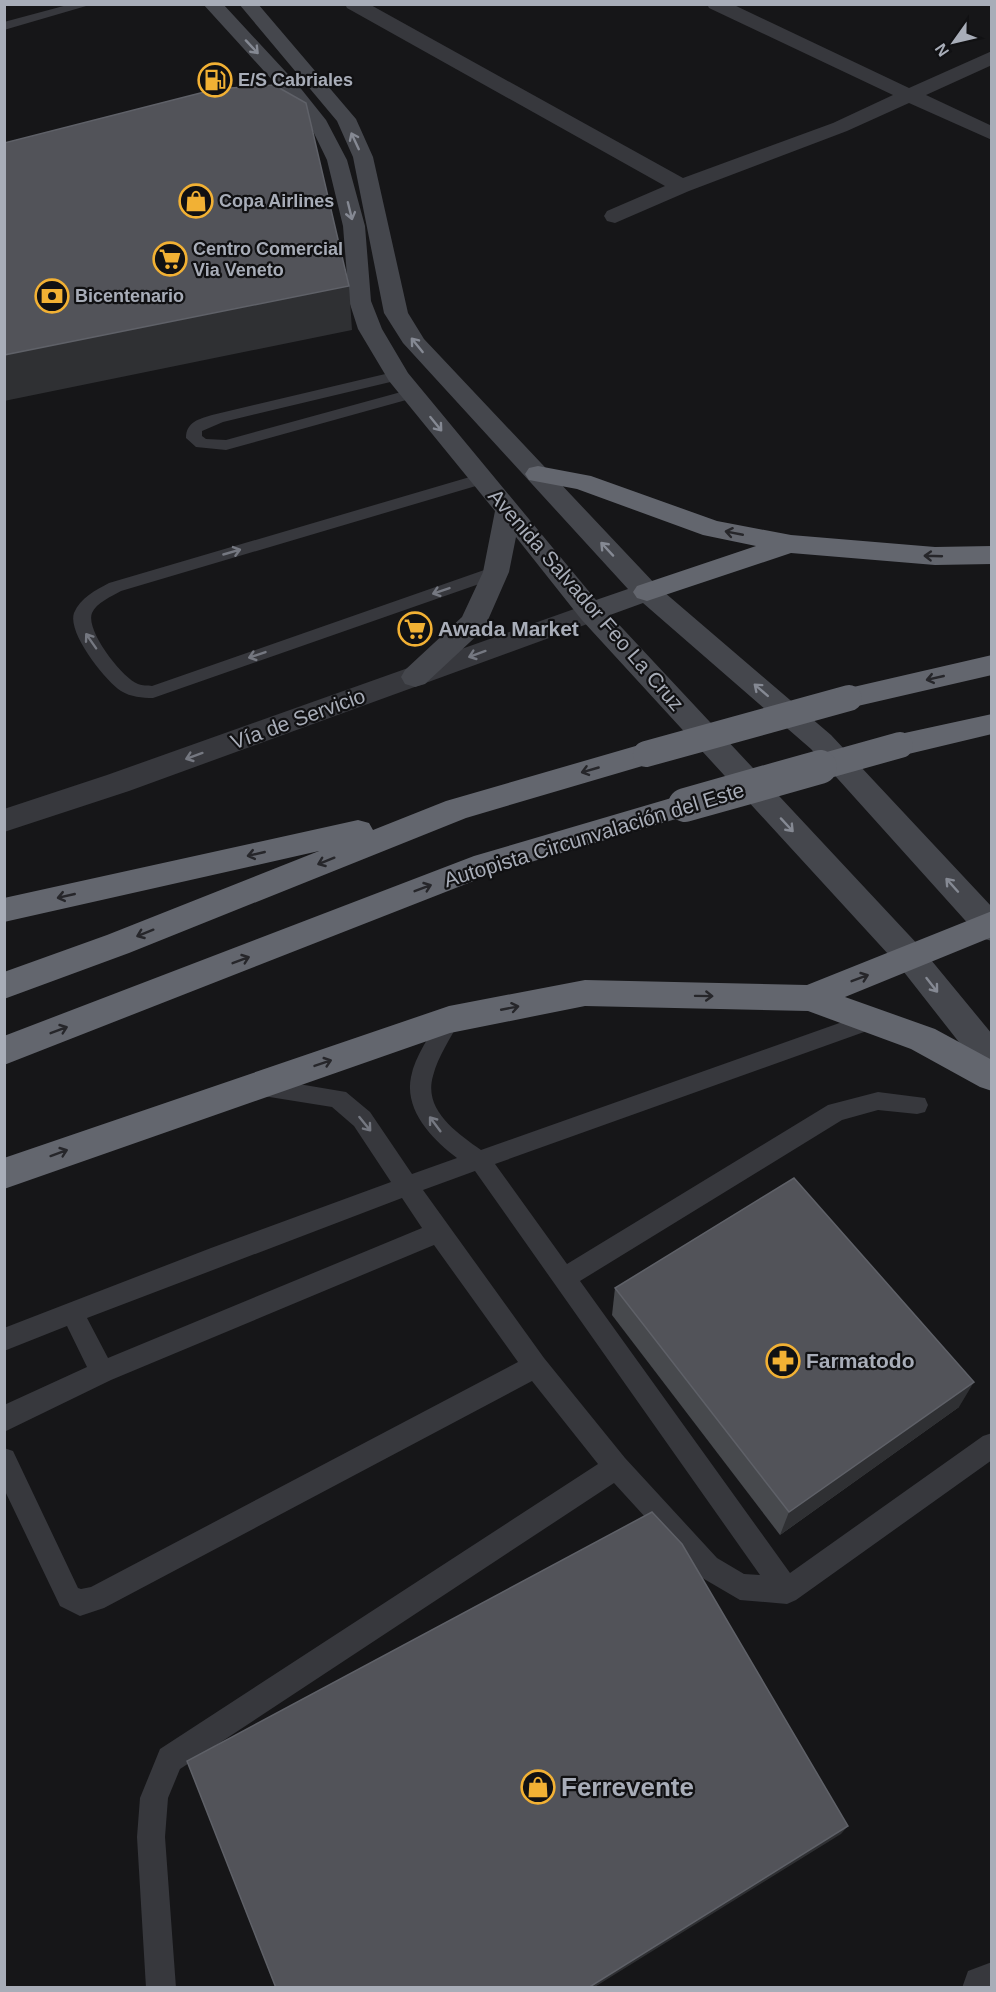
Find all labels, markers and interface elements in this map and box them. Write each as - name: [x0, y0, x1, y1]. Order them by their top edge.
- north arrow: [924, 12, 984, 72]
- one-way arrow: [245, 39, 259, 54]
- text: N: [932, 41, 952, 60]
- fuel station icon: E/S Cabriales: [197, 62, 233, 98]
- place label: E/S Cabriales: [238, 70, 353, 90]
- one-way arrow: [349, 132, 361, 150]
- shop icon: Copa Airlines: [178, 183, 214, 219]
- place label: Copa Airlines: [219, 191, 334, 211]
- one-way arrow: [345, 201, 356, 220]
- place label: Centro Comercial Via Veneto: [193, 239, 343, 280]
- supermarket icon: Centro Comercial Via Veneto: [152, 241, 188, 277]
- bank icon: Bicentenario: [34, 278, 70, 314]
- place label: Bicentenario: [75, 286, 184, 306]
- one-way arrow: [411, 337, 424, 353]
- one-way arrow: [430, 416, 443, 432]
- street label: Avenida Salvador Feo La Cruz: [484, 484, 689, 715]
- one-way arrow: [724, 527, 744, 538]
- one-way arrow: [600, 542, 614, 557]
- one-way arrow: [222, 546, 241, 557]
- one-way arrow: [924, 550, 944, 561]
- one-way arrow: [432, 586, 451, 597]
- supermarket icon: Awada Market: [397, 611, 433, 647]
- place label: Awada Market: [438, 617, 579, 640]
- one-way arrow: [85, 634, 97, 650]
- one-way arrow: [468, 650, 486, 661]
- one-way arrow: [248, 651, 267, 662]
- one-way arrow: [925, 673, 945, 684]
- one-way arrow: [754, 683, 769, 697]
- street label: Vía de Servicio: [228, 684, 368, 753]
- one-way arrow: [185, 751, 204, 762]
- one-way arrow: [581, 765, 600, 776]
- street label: Autopista Circunvalación del Este: [441, 778, 747, 891]
- one-way arrow: [780, 817, 795, 832]
- one-way arrow: [247, 848, 266, 860]
- one-way arrow: [318, 856, 336, 867]
- one-way arrow: [945, 878, 959, 893]
- one-way arrow: [413, 882, 431, 893]
- one-way arrow: [57, 891, 76, 903]
- one-way arrow: [137, 929, 155, 940]
- one-way arrow: [231, 953, 250, 964]
- one-way arrow: [850, 971, 869, 982]
- one-way arrow: [926, 977, 939, 993]
- one-way arrow: [693, 990, 713, 1001]
- one-way arrow: [500, 1002, 519, 1013]
- one-way arrow: [49, 1024, 68, 1035]
- one-way arrow: [313, 1056, 332, 1067]
- one-way arrow: [359, 1116, 372, 1132]
- one-way arrow: [429, 1117, 441, 1133]
- one-way arrow: [50, 1147, 68, 1158]
- pharmacy icon: Farmatodo: [765, 1343, 801, 1379]
- place label: Farmatodo: [806, 1349, 915, 1372]
- shop icon: Ferrevente: [520, 1769, 556, 1805]
- place label: Ferrevente: [561, 1772, 694, 1802]

